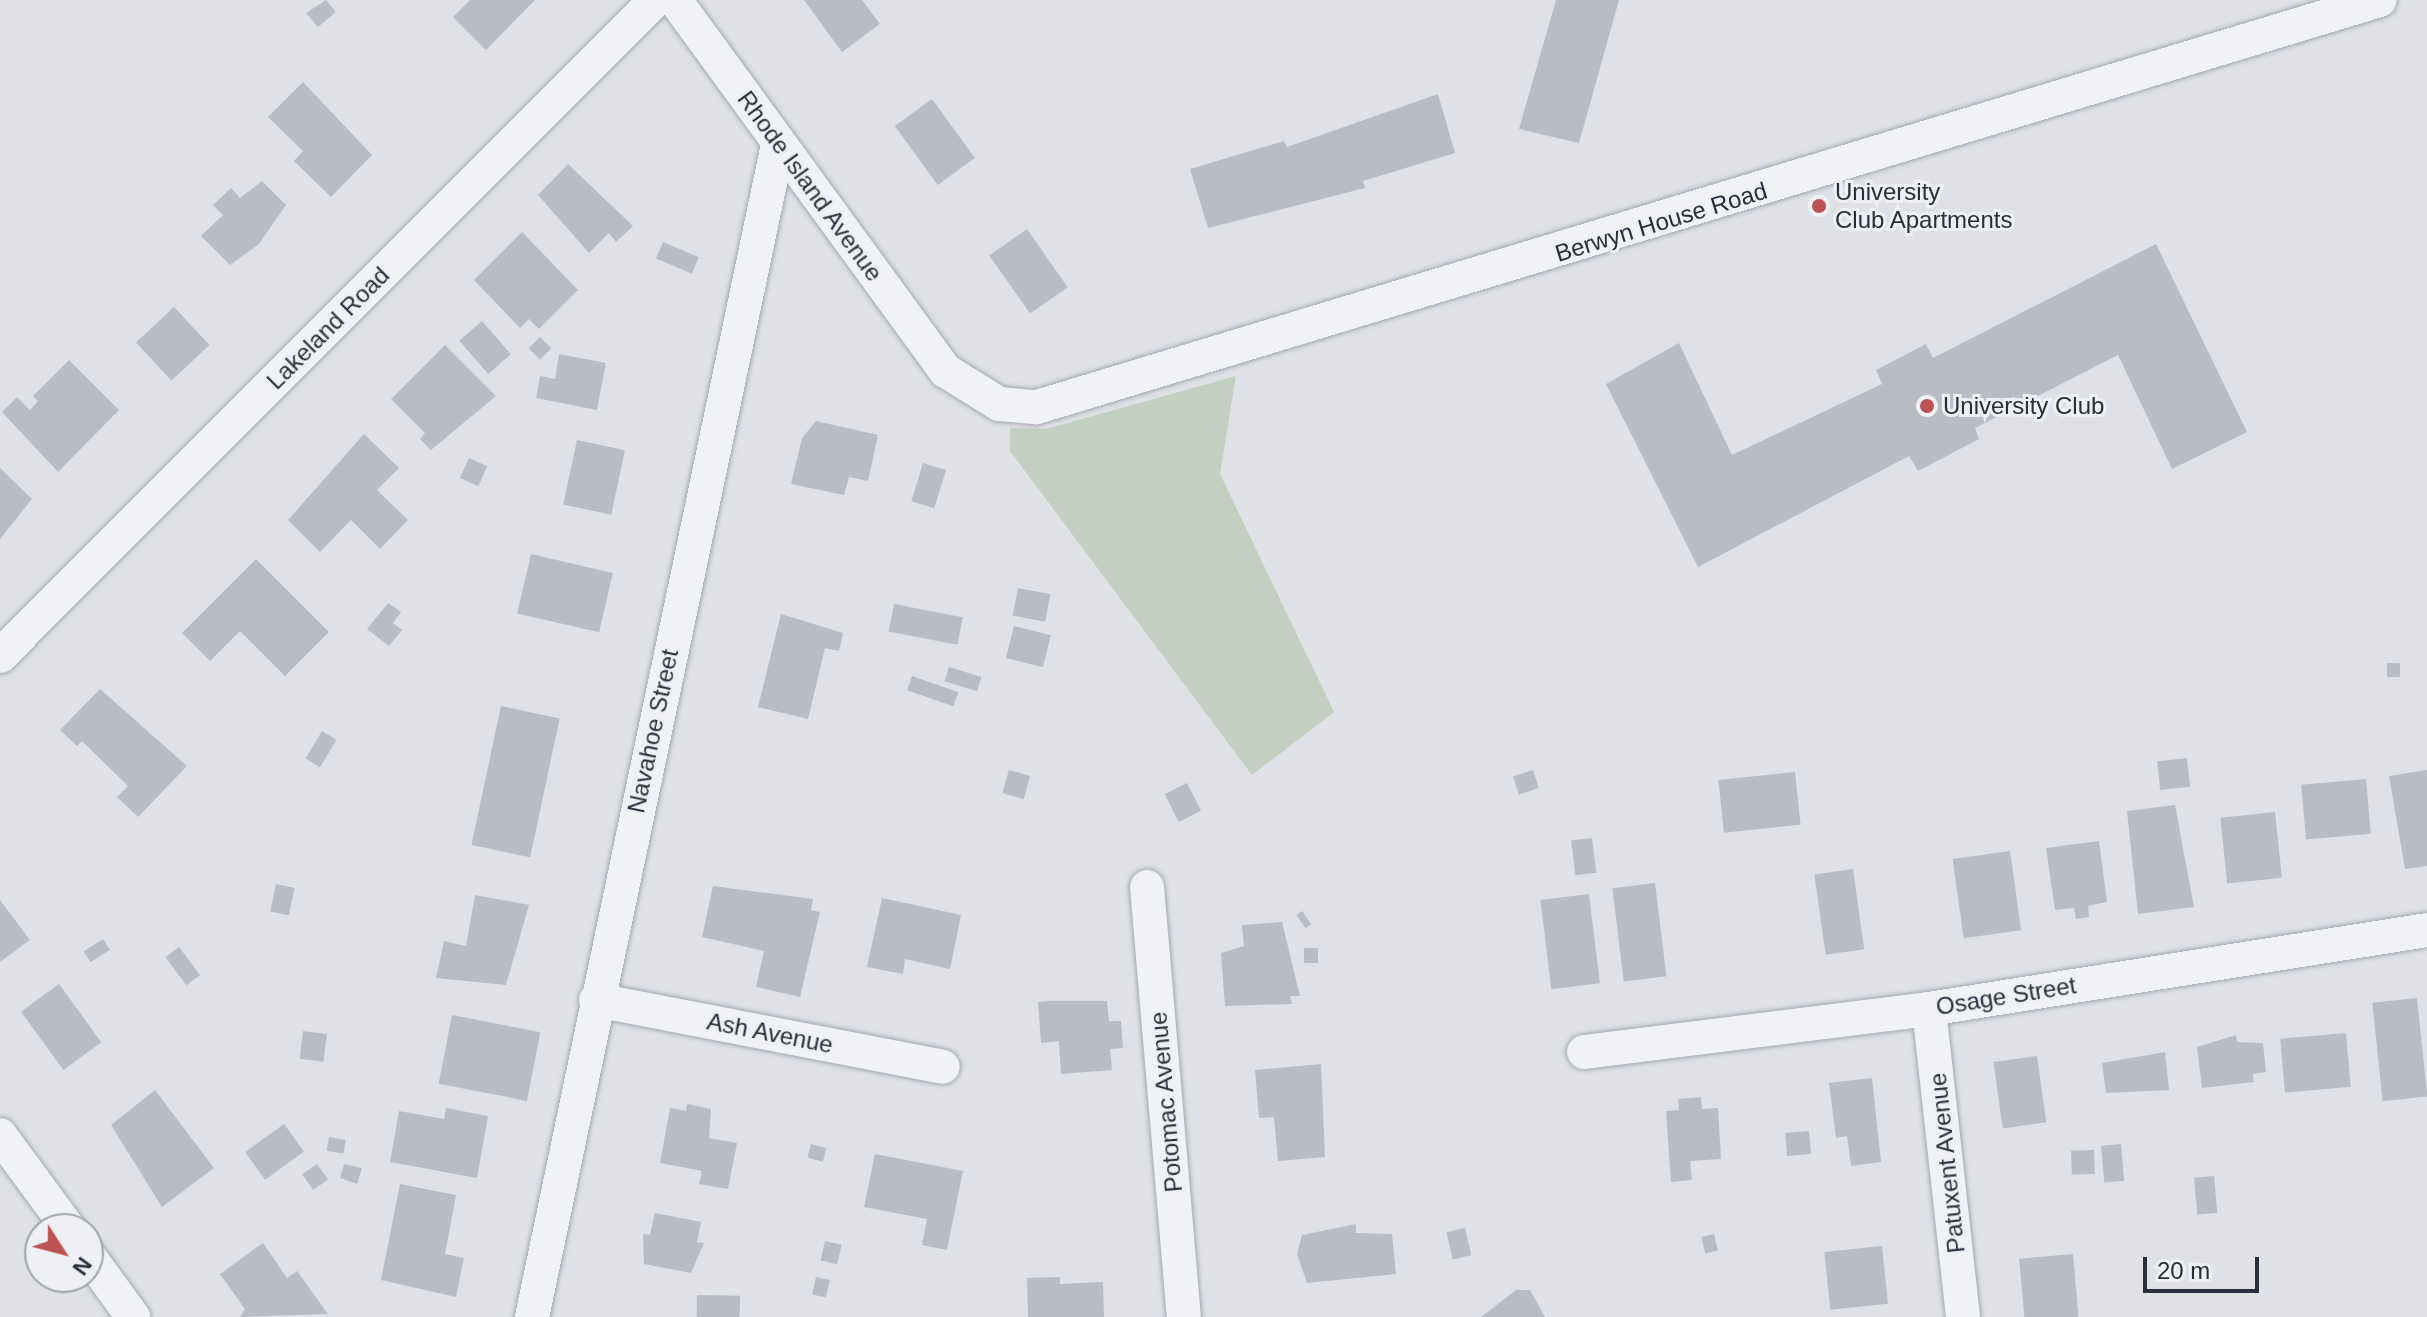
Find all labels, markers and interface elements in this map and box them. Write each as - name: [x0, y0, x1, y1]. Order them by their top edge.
- street label: Rhode Island Avenue: [731, 85, 889, 287]
- street label: Berwyn House Road: [1552, 176, 1770, 268]
- place label: University Club Apartments: [1835, 178, 2014, 234]
- marker: University Club Apartments: [1810, 197, 1828, 215]
- street label: Lakeland Road: [261, 261, 395, 395]
- place label: University Club: [1943, 392, 2104, 420]
- marker: University Club: [1918, 397, 1936, 415]
- street label: Navahoe Street: [622, 646, 684, 816]
- street label: Osage Street: [1934, 971, 2078, 1021]
- street label: Ash Avenue: [704, 1007, 836, 1059]
- street label: Potomac Avenue: [1144, 1010, 1188, 1194]
- street label: Patuxent Avenue: [1923, 1071, 1971, 1255]
- north arrow: [24, 1213, 104, 1293]
- scale bar: [2147, 1241, 2263, 1291]
- text: N: [67, 1252, 97, 1280]
- text: 20 m: [2157, 1257, 2210, 1284]

